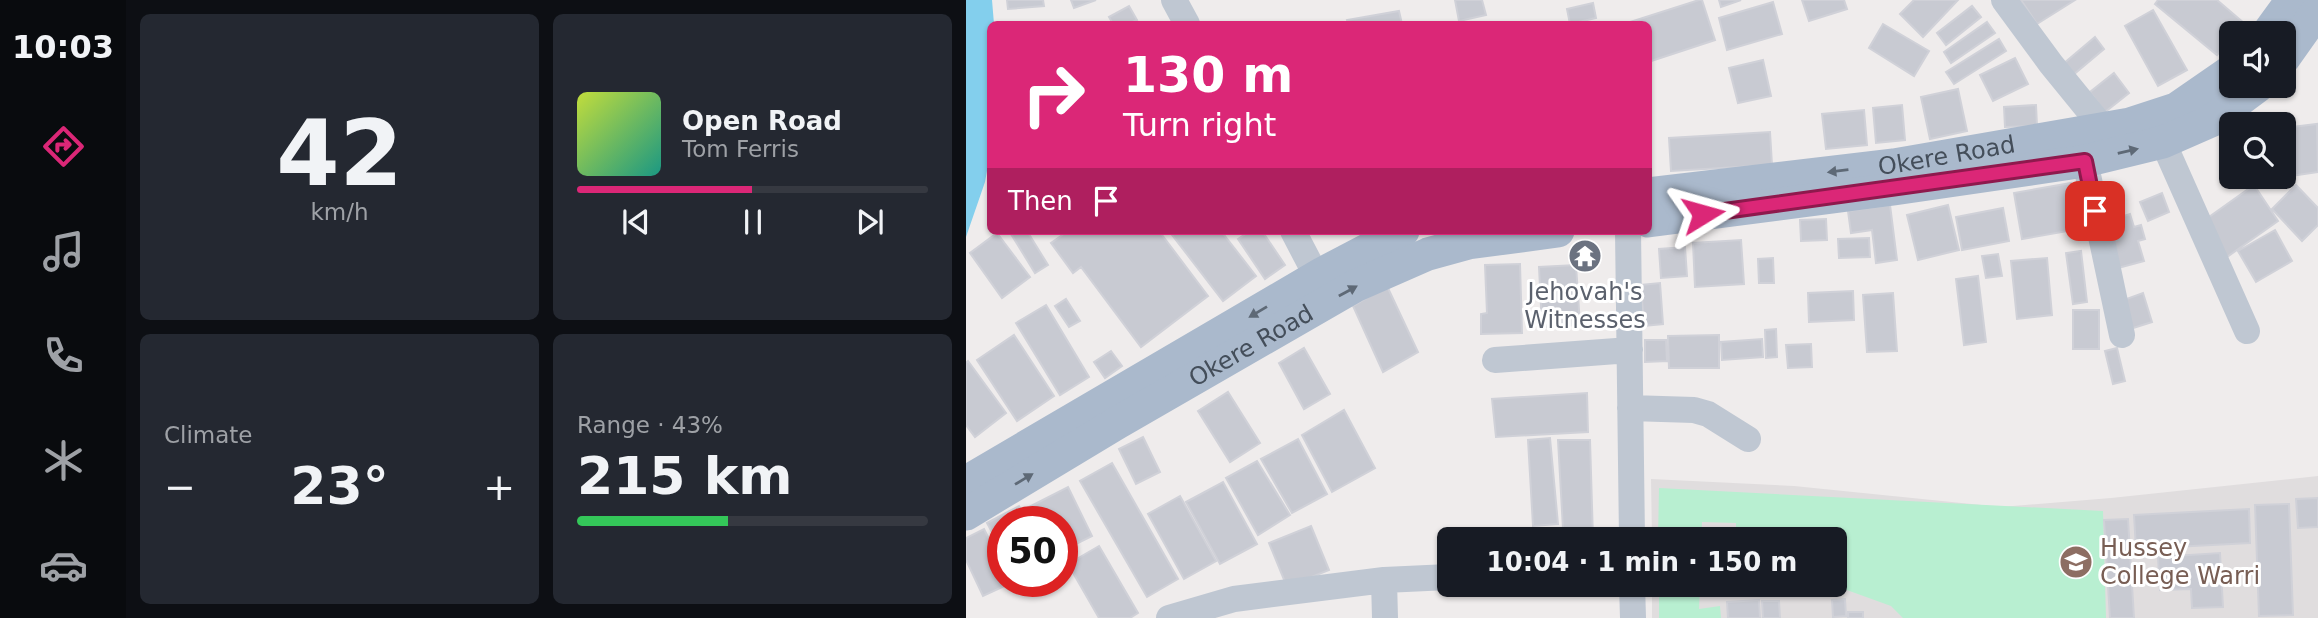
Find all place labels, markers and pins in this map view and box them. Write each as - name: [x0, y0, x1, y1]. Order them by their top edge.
- pin: [2065, 181, 2125, 241]
- temple icon: Jehovah's Witnesses: [1566, 237, 1604, 275]
- place label: Jehovah's Witnesses: [1524, 278, 1646, 334]
- place label: Hussey College Warri: [2100, 534, 2260, 590]
- school or university icon: Hussey College Warri: [2057, 543, 2095, 581]

